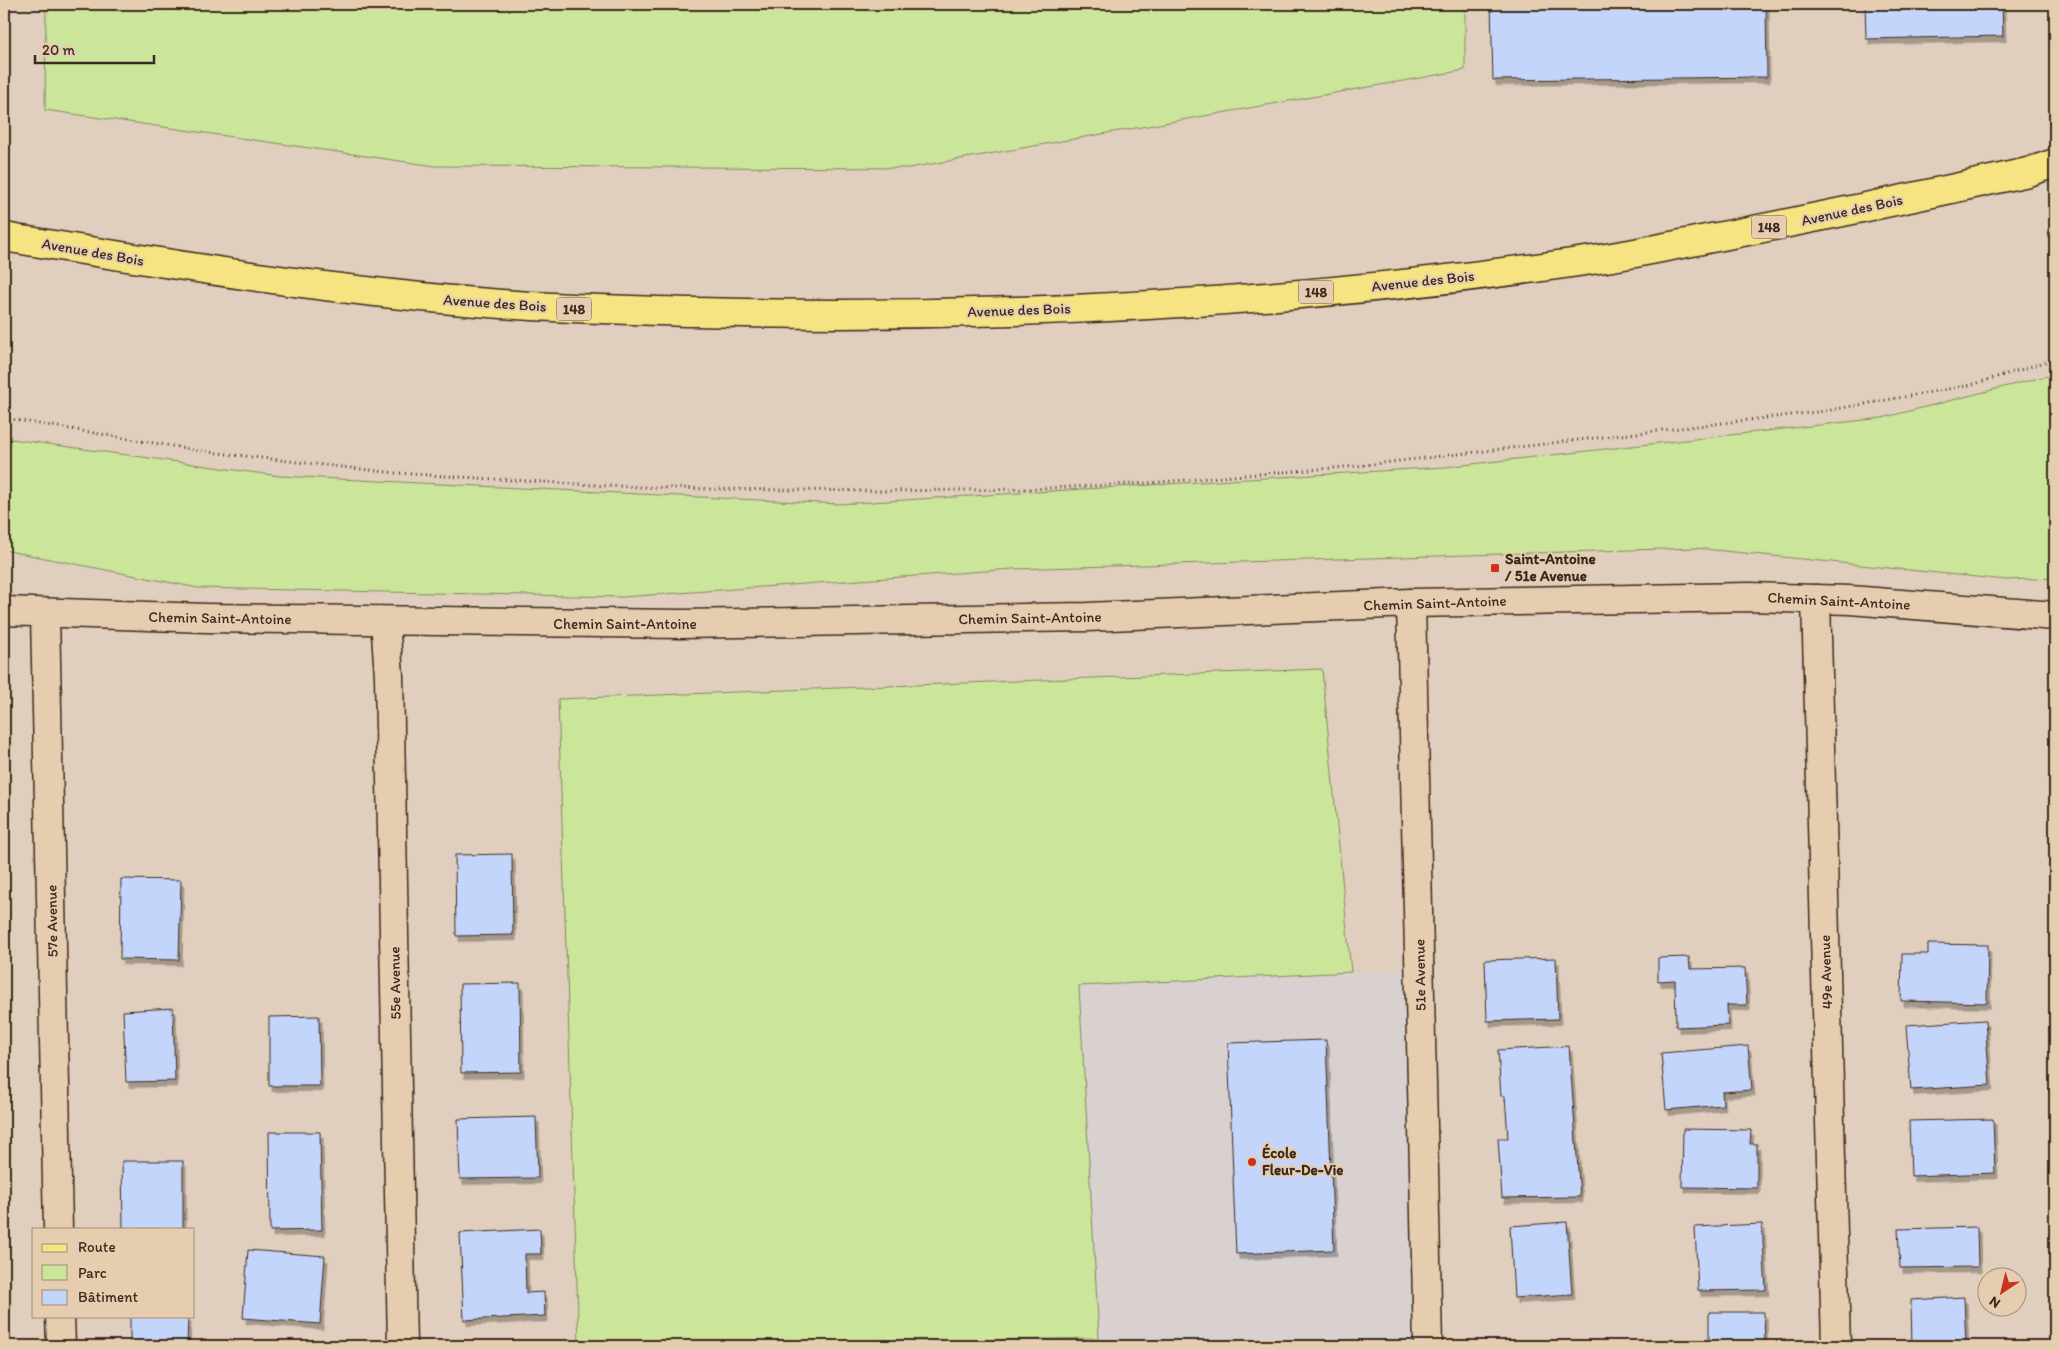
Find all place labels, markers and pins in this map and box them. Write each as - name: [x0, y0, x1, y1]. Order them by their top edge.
- place label: Saint-Antoine / 51e Avenue: [1504, 550, 1596, 585]
- marker: Saint-Antoine / 51e Avenue: [1489, 562, 1501, 574]
- place label: École Fleur-De-Vie: [1262, 1143, 1344, 1179]
- marker: École Fleur-De-Vie: [1246, 1156, 1258, 1168]

